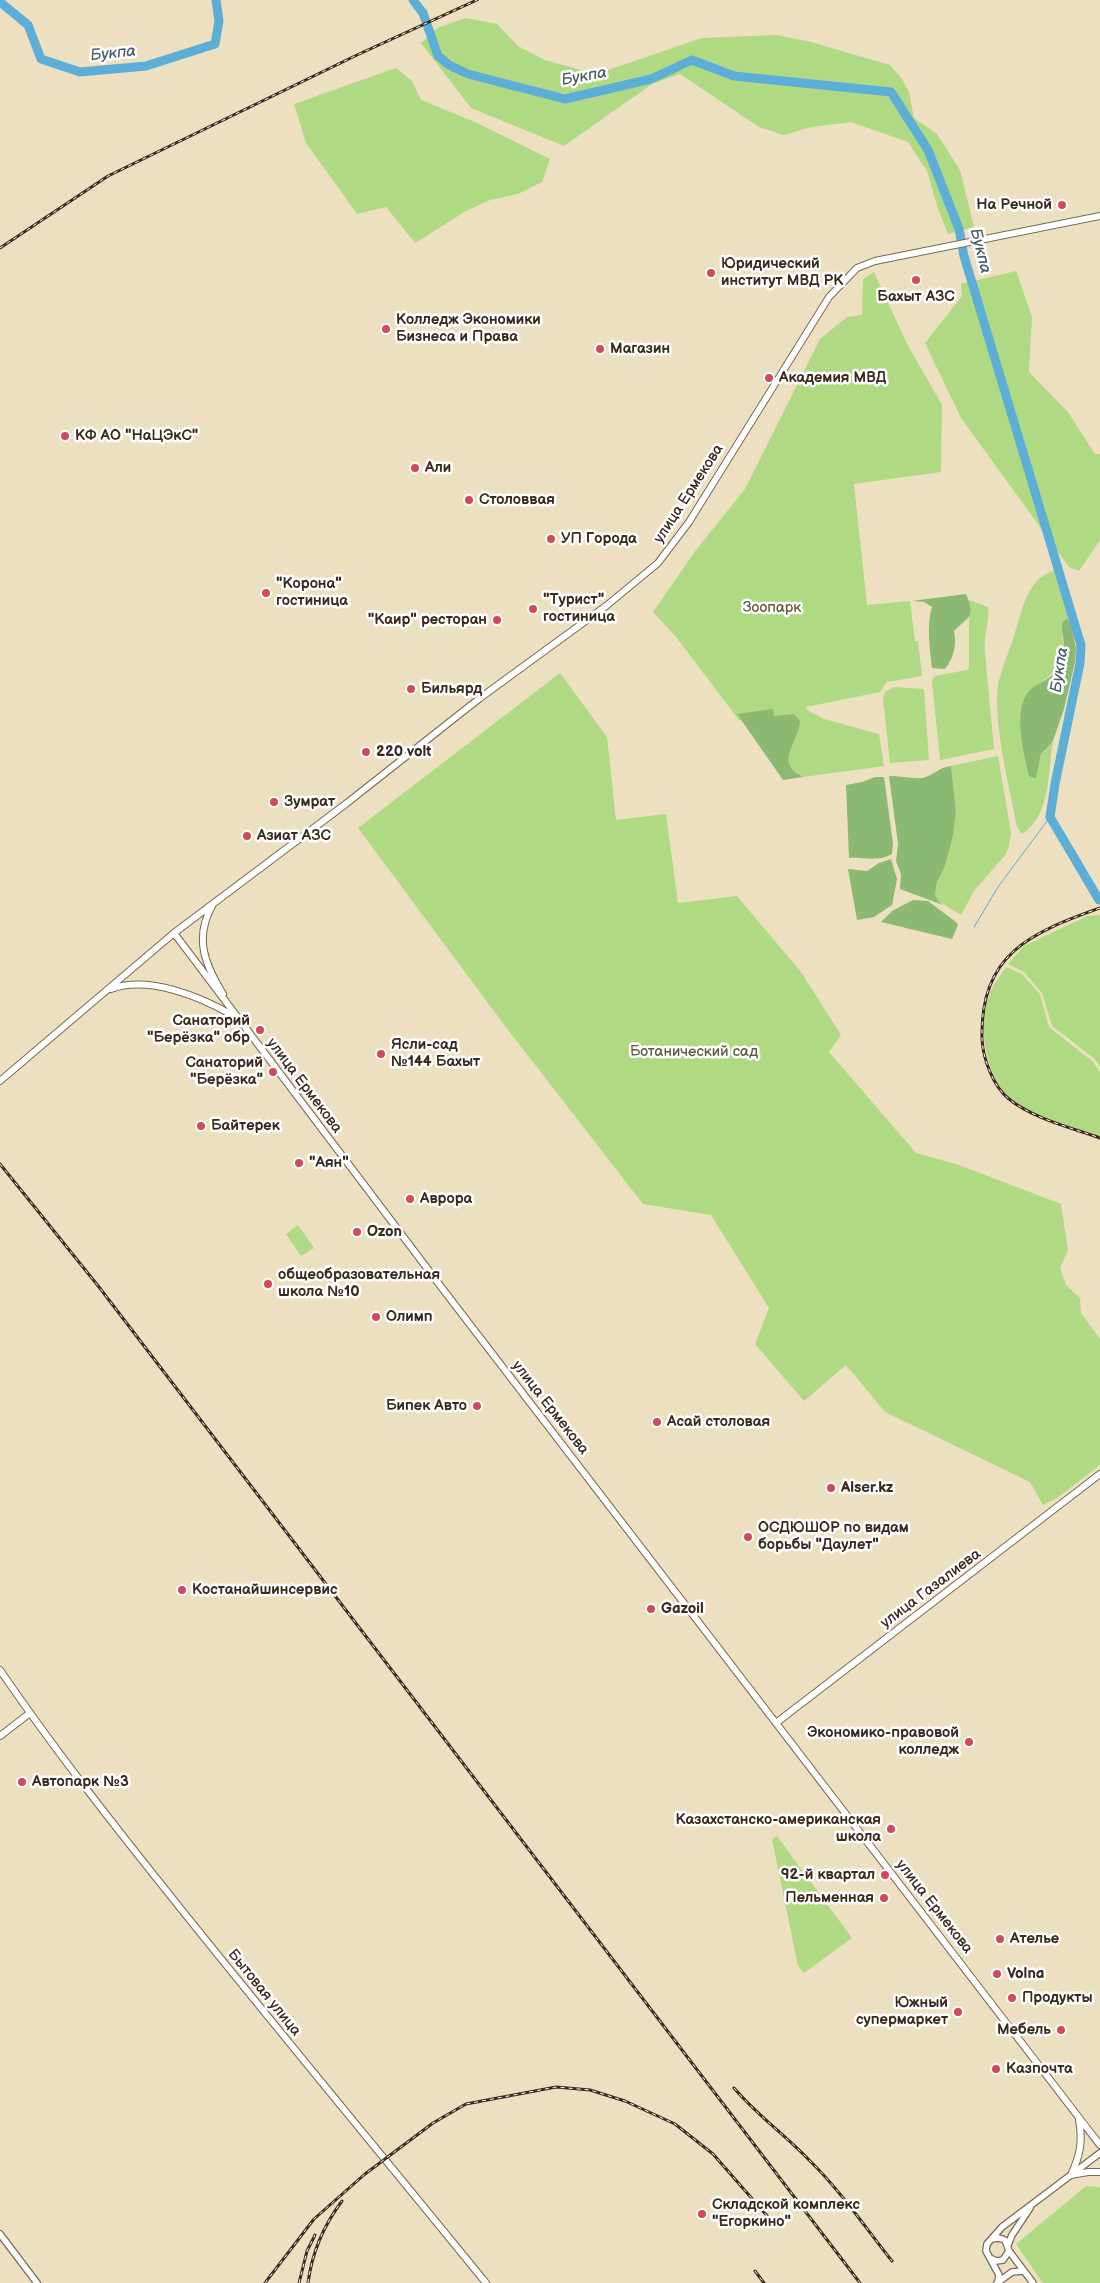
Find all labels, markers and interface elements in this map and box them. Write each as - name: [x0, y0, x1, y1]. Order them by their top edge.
- water label: Букпа: [89, 42, 137, 66]
- water label: Букпа: [560, 64, 608, 90]
- place label: На Речной: [976, 196, 1052, 214]
- marker: На Речной: [1056, 199, 1068, 211]
- water label: Букпа: [965, 227, 995, 275]
- place label: Юридический институт МВД РК: [721, 255, 843, 290]
- marker: Юридический институт МВД РК: [705, 267, 717, 279]
- marker: Бахыт АЗС: [910, 274, 922, 286]
- place label: Бахыт АЗС: [877, 288, 955, 306]
- place label: Колледж Экономики Бизнеса и Права: [396, 311, 541, 346]
- marker: Колледж Экономики Бизнеса и Права: [380, 323, 392, 335]
- place label: Магазин: [610, 340, 670, 358]
- marker: Магазин: [594, 343, 606, 355]
- place label: Академия МВД: [779, 369, 886, 387]
- marker: Академия МВД: [763, 372, 775, 384]
- place label: КФ АО "НаЦЭкС": [75, 427, 198, 445]
- marker: КФ АО "НаЦЭкС": [59, 430, 71, 442]
- street label: улица Ермекова: [650, 441, 728, 547]
- place label: Али: [425, 459, 451, 477]
- marker: Али: [409, 462, 421, 474]
- place label: Столоввая: [479, 491, 555, 509]
- marker: Столоввая: [463, 494, 475, 506]
- place label: УП Города: [561, 530, 637, 548]
- marker: УП Города: [545, 533, 557, 545]
- place label: "Корона" гостиница: [276, 575, 348, 610]
- marker: "Корона" гостиница: [260, 587, 272, 599]
- place label: "Турист" гостиница: [543, 591, 615, 626]
- park label: Зоопарк: [743, 599, 801, 617]
- marker: "Турист" гостиница: [527, 603, 539, 615]
- place label: "Каир" ресторан: [368, 611, 487, 629]
- marker: "Каир" ресторан: [491, 614, 503, 626]
- water label: Букпа: [1047, 646, 1073, 694]
- place label: Бильярд: [421, 680, 482, 698]
- marker: Бильярд: [405, 683, 417, 695]
- place label: 220 volt: [376, 743, 431, 761]
- marker: 220 volt: [360, 746, 372, 758]
- place label: Зумрат: [284, 793, 335, 811]
- marker: Зумрат: [268, 796, 280, 808]
- place label: Азиат АЗС: [257, 827, 331, 845]
- marker: Азиат АЗС: [241, 830, 253, 842]
- place label: Санаторий "Берёзка" обр: [147, 1012, 250, 1047]
- marker: Санаторий "Берёзка" обр: [254, 1024, 266, 1036]
- street label: улица Ермекова: [262, 1035, 346, 1137]
- place label: Ясли-сад №144 Бахыт: [391, 1036, 480, 1071]
- park label: Ботанический сад: [630, 1043, 758, 1061]
- marker: Ясли-сад №144 Бахыт: [375, 1048, 387, 1060]
- place label: Санаторий "Берёзка": [185, 1054, 263, 1089]
- marker: Санаторий "Берёзка": [267, 1066, 279, 1078]
- place label: Байтерек: [211, 1117, 280, 1135]
- marker: Байтерек: [195, 1120, 207, 1132]
- place label: "Аян": [309, 1154, 349, 1172]
- marker: "Аян": [293, 1157, 305, 1169]
- place label: Аврора: [420, 1190, 472, 1208]
- marker: Аврора: [404, 1193, 416, 1205]
- place label: Ozon: [367, 1223, 402, 1241]
- marker: Ozon: [351, 1226, 363, 1238]
- place label: общеобразовательная школа №10: [278, 1266, 440, 1301]
- marker: общеобразовательная школа №10: [262, 1278, 274, 1290]
- place label: Олимп: [386, 1308, 433, 1326]
- marker: Олимп: [370, 1311, 382, 1323]
- street label: улица Ермекова: [508, 1357, 592, 1459]
- place label: Бипек Авто: [386, 1397, 467, 1415]
- marker: Бипек Авто: [471, 1400, 483, 1412]
- place label: Асай столовая: [667, 1413, 770, 1431]
- marker: Асай столовая: [651, 1416, 663, 1428]
- place label: Alser.kz: [841, 1479, 893, 1497]
- marker: Alser.kz: [825, 1482, 837, 1494]
- place label: ОСДЮШОР по видам борьбы "Даулет": [758, 1519, 909, 1554]
- marker: ОСДЮШОР по видам борьбы "Даулет": [742, 1531, 754, 1543]
- street label: улица Газалиева: [877, 1545, 985, 1633]
- place label: Костанайшинсервис: [192, 1581, 337, 1599]
- marker: Костанайшинсервис: [176, 1584, 188, 1596]
- place label: Gazoil: [661, 1600, 704, 1618]
- marker: Gazoil: [645, 1603, 657, 1615]
- place label: Экономико-правовой колледж: [807, 1724, 959, 1759]
- marker: Экономико-правовой колледж: [963, 1736, 975, 1748]
- place label: Автопарк №3: [32, 1773, 129, 1791]
- marker: Автопарк №3: [16, 1776, 28, 1788]
- place label: Казахстанско-американская школа: [676, 1811, 881, 1846]
- marker: Казахстанско-американская школа: [885, 1823, 897, 1835]
- street label: улица Ермекова: [892, 1856, 976, 1958]
- place label: 92-й квартал: [781, 1866, 875, 1884]
- marker: 92-й квартал: [879, 1869, 891, 1881]
- place label: Пельменная: [785, 1889, 874, 1907]
- marker: Пельменная: [878, 1892, 890, 1904]
- place label: Ателье: [1010, 1930, 1059, 1948]
- marker: Ателье: [994, 1933, 1006, 1945]
- street label: Бытовая улица: [224, 1946, 304, 2040]
- place label: Volna: [1007, 1965, 1044, 1983]
- marker: Volna: [991, 1968, 1003, 1980]
- place label: Продукты: [1022, 1989, 1093, 2007]
- marker: Продукты: [1006, 1992, 1018, 2004]
- place label: Южный супермаркет: [856, 1994, 948, 2029]
- marker: Южный супермаркет: [952, 2006, 964, 2018]
- place label: Мебель: [997, 2021, 1051, 2039]
- marker: Мебель: [1055, 2024, 1067, 2036]
- place label: Казпочта: [1006, 2060, 1073, 2078]
- marker: Казпочта: [990, 2063, 1002, 2075]
- place label: Складской комплекс "Егоркино": [712, 2196, 860, 2231]
- marker: Складской комплекс "Егоркино": [696, 2208, 708, 2220]

